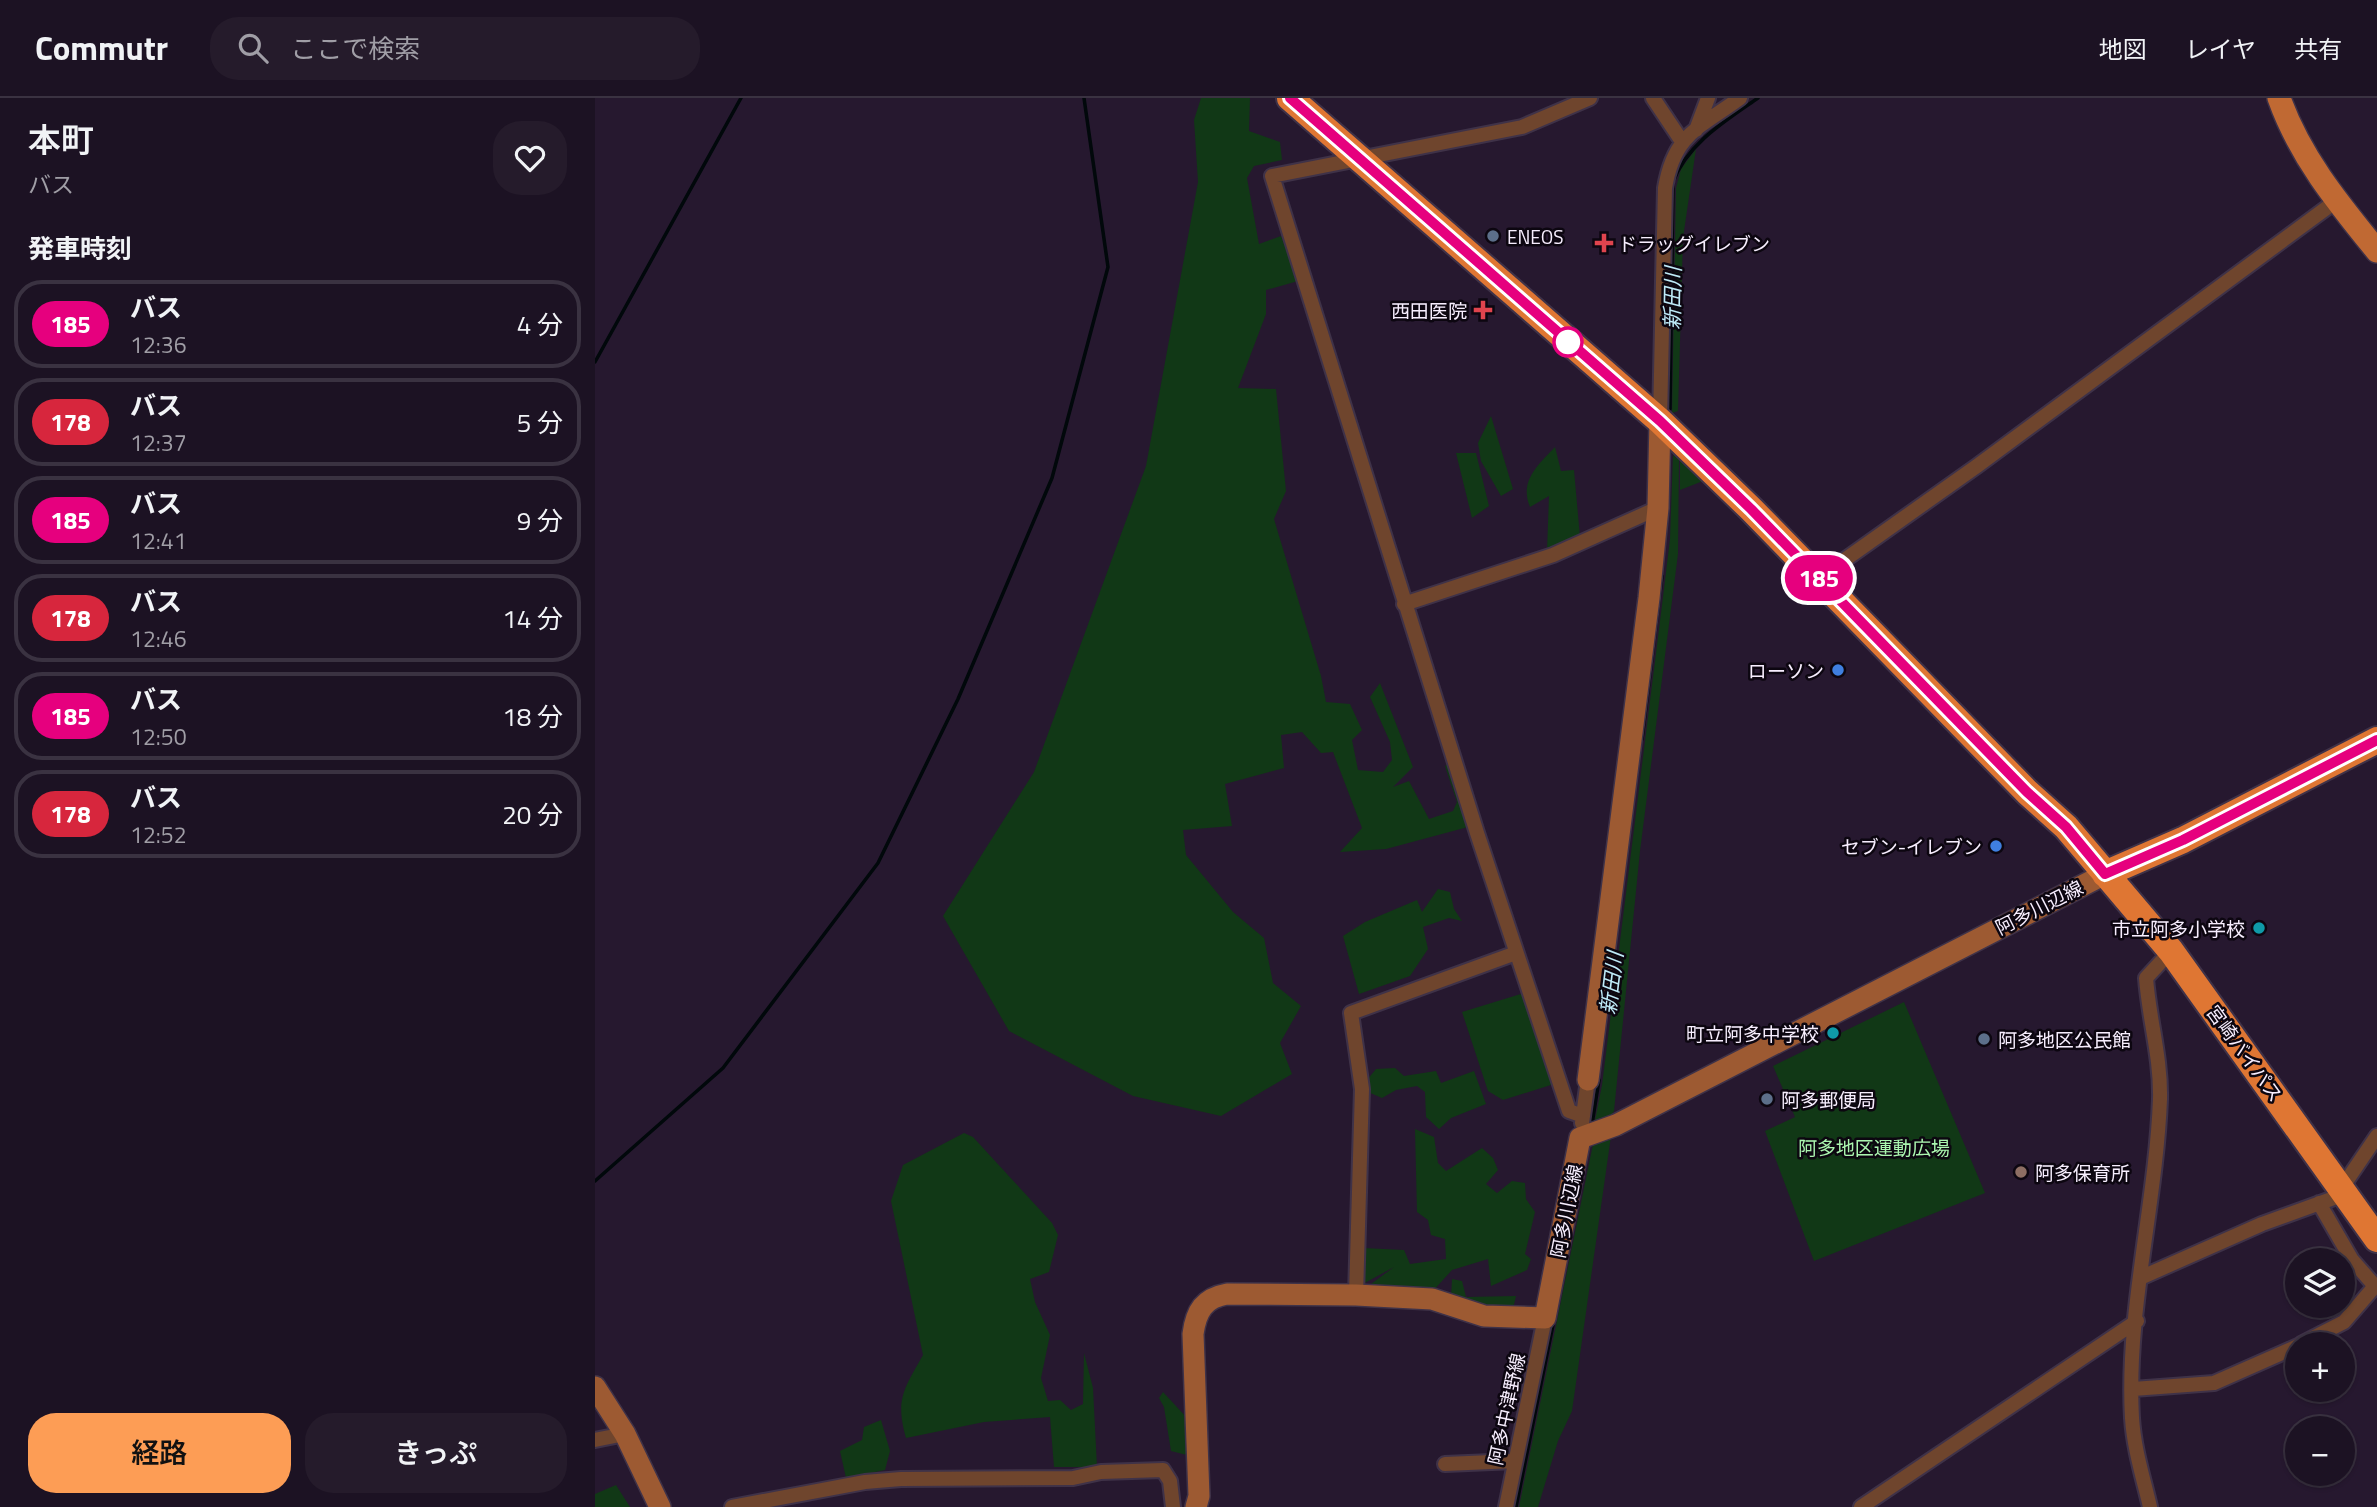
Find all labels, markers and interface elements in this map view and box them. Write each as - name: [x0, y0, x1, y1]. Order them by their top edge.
- search box: [210, 17, 700, 80]
- text: Commutr: [35, 23, 168, 73]
- icon: search: [234, 29, 272, 67]
- text: ここで検索: [290, 29, 420, 68]
- text: 地図: [2099, 31, 2147, 67]
- text: レイヤ: [2185, 31, 2256, 67]
- text: 共有: [2294, 31, 2342, 67]
- text: 本町: [28, 115, 94, 165]
- button: heart: [493, 121, 567, 195]
- text: バス: [28, 167, 74, 202]
- place label: ENEOS: [1507, 222, 1564, 251]
- marker: ENEOS: [1485, 228, 1501, 244]
- text: 発車時刻: [28, 229, 132, 268]
- place label: ドラッグイレブン: [1618, 229, 1770, 258]
- marker: ドラッグイレブン: [1596, 235, 1612, 251]
- water label: 新田川: [1655, 264, 1689, 330]
- text: バス: [130, 288, 182, 327]
- place label: 西田医院: [1391, 296, 1467, 325]
- marker: 西田医院: [1473, 300, 1493, 320]
- text: 4 分: [517, 305, 563, 344]
- text: 185: [50, 306, 91, 342]
- text: 12:36: [130, 327, 187, 362]
- unlabelled marker: [1553, 327, 1583, 357]
- text: バス: [130, 386, 182, 425]
- text: 5 分: [517, 403, 563, 442]
- text: 178: [50, 404, 91, 440]
- text: 12:37: [130, 425, 187, 460]
- text: バス: [130, 484, 182, 523]
- text: 9 分: [517, 501, 563, 540]
- text: 185: [50, 502, 91, 538]
- text: 12:41: [130, 523, 187, 558]
- line badge: 185: [1779, 555, 1859, 601]
- text: 185: [1799, 560, 1839, 596]
- text: バス: [130, 582, 182, 621]
- text: 14 分: [502, 599, 563, 638]
- text: 178: [50, 600, 91, 636]
- text: 12:46: [130, 621, 187, 656]
- place label: ローソン: [1748, 656, 1824, 685]
- marker: ローソン: [1830, 662, 1846, 678]
- text: バス: [130, 680, 182, 719]
- text: 18 分: [502, 697, 563, 736]
- text: 185: [50, 698, 91, 734]
- text: 12:50: [130, 719, 187, 754]
- text: バス: [130, 778, 182, 817]
- text: 20 分: [502, 795, 563, 834]
- text: 178: [50, 796, 91, 832]
- text: 12:52: [130, 817, 187, 852]
- place label: セブン-イレブン: [1841, 832, 1982, 861]
- marker: セブン-イレブン: [1988, 838, 2004, 854]
- street label: 阿多川辺線: [1990, 873, 2088, 941]
- place label: 市立阿多小学校: [2112, 914, 2245, 943]
- marker: 市立阿多小学校: [2251, 920, 2267, 936]
- water label: 新田川: [1591, 948, 1631, 1016]
- street label: 宮崎バイパス: [2200, 999, 2290, 1107]
- place label: 町立阿多中学校: [1686, 1019, 1819, 1048]
- marker: 町立阿多中学校: [1825, 1025, 1841, 1041]
- place label: 阿多地区公民館: [1998, 1025, 2131, 1054]
- marker: 阿多地区公民館: [1976, 1031, 1992, 1047]
- place label: 阿多郵便局: [1781, 1085, 1876, 1114]
- marker: 阿多郵便局: [1759, 1091, 1775, 1107]
- park label: 阿多地区運動広場: [1798, 1133, 1950, 1162]
- place label: 阿多保育所: [2035, 1158, 2130, 1187]
- street label: 阿多川辺線: [1543, 1162, 1589, 1260]
- marker: 阿多保育所: [2013, 1164, 2029, 1180]
- map controls: [2285, 1248, 2355, 1486]
- button: layers: [2285, 1248, 2355, 1318]
- button: +: [2285, 1332, 2355, 1402]
- street label: 阿多中津野線: [1480, 1350, 1532, 1468]
- button: 経路: [28, 1413, 291, 1493]
- button: きっぷ: [305, 1413, 567, 1493]
- button: −: [2285, 1416, 2355, 1486]

